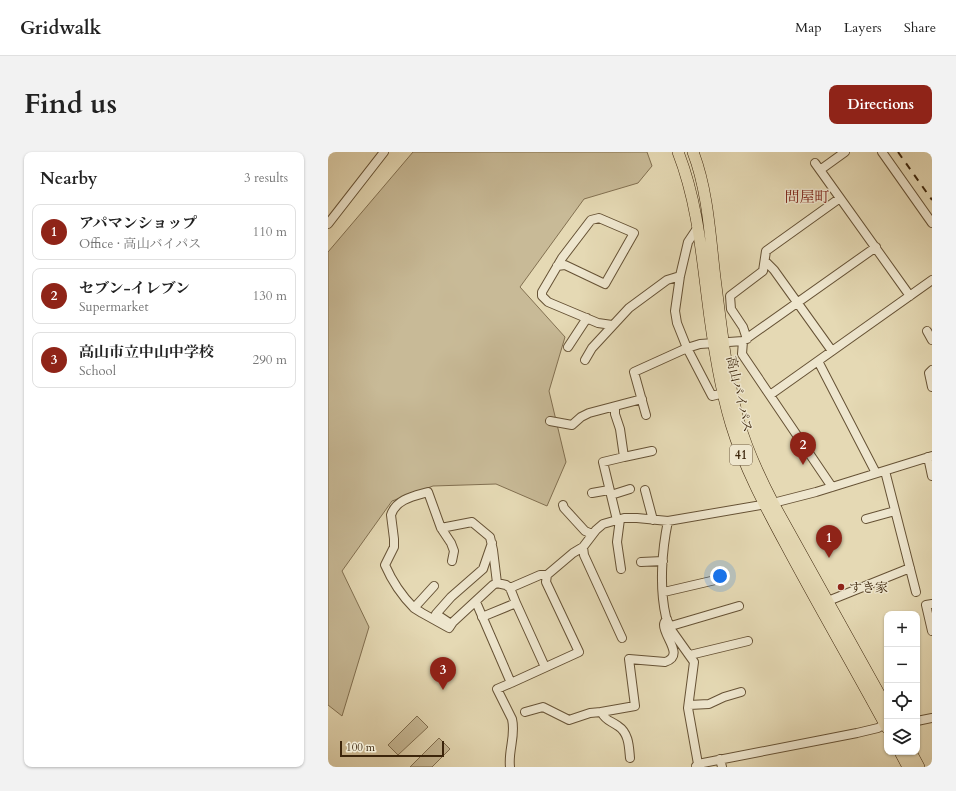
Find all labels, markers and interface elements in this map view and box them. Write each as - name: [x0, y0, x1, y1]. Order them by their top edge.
- text: Gridwalk: [20, 15, 101, 41]
- text: Map: [795, 18, 822, 37]
- text: Layers: [844, 18, 882, 37]
- text: Share: [904, 18, 936, 37]
- text: Find us: [24, 85, 117, 123]
- button: Directions: [829, 85, 932, 124]
- text: Nearby: [40, 167, 97, 190]
- text: 3 results: [244, 169, 288, 187]
- district label: 問屋町: [784, 187, 830, 207]
- text: アパマンショップ: [79, 213, 197, 233]
- text: 1: [51, 223, 57, 241]
- text: 110 m: [253, 223, 287, 241]
- text: Office · 高山バイパス: [79, 235, 201, 253]
- text: セブン-イレブン: [79, 278, 190, 298]
- text: 2: [51, 287, 57, 305]
- text: 130 m: [253, 287, 287, 305]
- text: Supermarket: [79, 298, 149, 316]
- text: 高山市立中山中学校: [79, 342, 214, 362]
- text: 3: [51, 351, 57, 369]
- text: 290 m: [253, 351, 287, 369]
- street label: 高山バイパス: [722, 354, 757, 434]
- text: School: [79, 362, 116, 380]
- pin: 2: [790, 432, 816, 465]
- road number: 41: [730, 445, 752, 465]
- pin: 1: [816, 525, 842, 558]
- your location: [710, 566, 730, 586]
- place label: すき家: [849, 579, 888, 597]
- marker: すき家: [836, 582, 846, 592]
- map controls: [884, 611, 920, 755]
- button: +: [884, 611, 920, 647]
- button: −: [884, 647, 920, 683]
- pin: 3: [430, 657, 456, 690]
- button: locate: [884, 683, 920, 719]
- button: layers: [884, 719, 920, 755]
- scale bar: [340, 739, 444, 758]
- text: 100 m: [346, 740, 375, 755]

